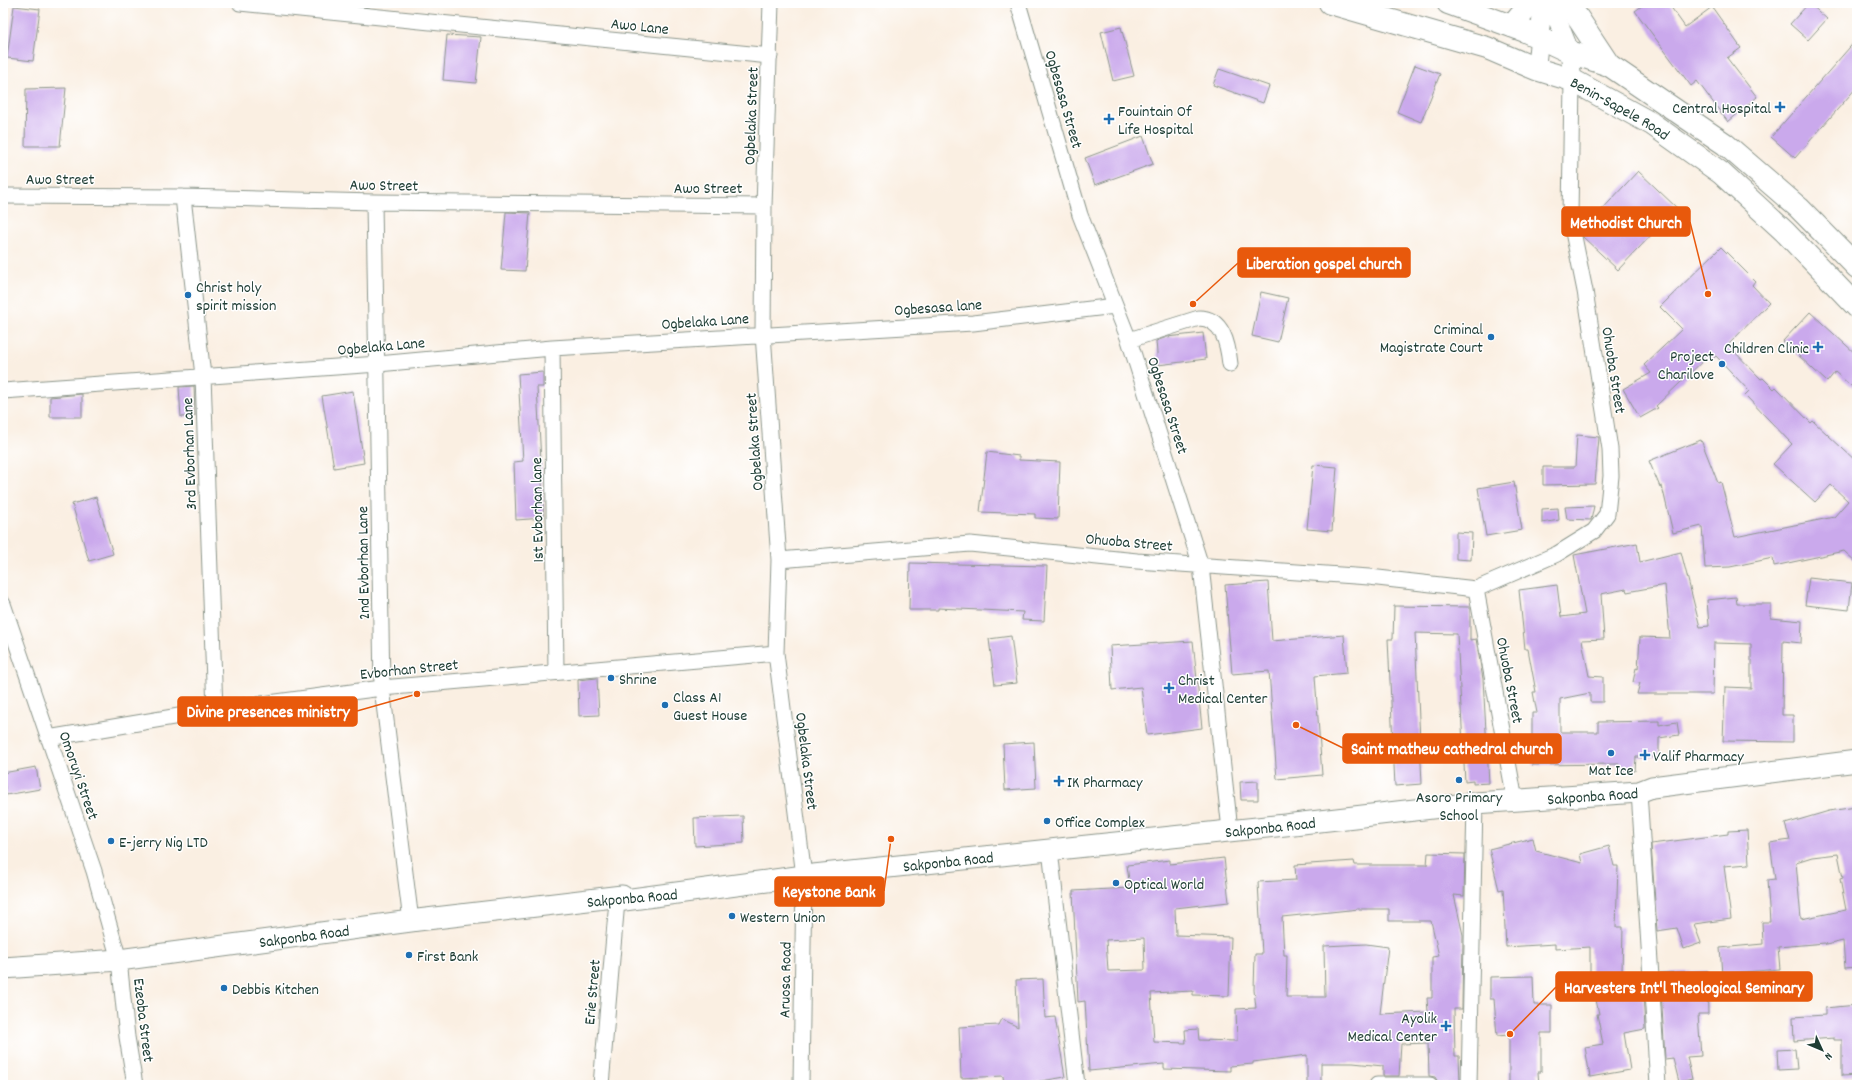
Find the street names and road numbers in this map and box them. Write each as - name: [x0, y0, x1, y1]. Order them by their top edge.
- street label: Awo Lane: [610, 13, 670, 42]
- street label: Ogbesasa Street: [1038, 48, 1088, 152]
- street label: Ogbelaka Street: [739, 67, 766, 166]
- street label: Benin-Sapele Road: [1565, 72, 1674, 147]
- street label: Awo Street: [26, 169, 94, 192]
- street label: Awo Street: [349, 174, 419, 199]
- street label: Awo Street: [674, 178, 742, 201]
- street label: Ogbesasa lane: [893, 294, 983, 323]
- street label: Ogbelaka Lane: [661, 308, 750, 337]
- street label: Ohuoba Street: [1594, 325, 1631, 415]
- street label: Ogbelaka Lane: [337, 332, 426, 363]
- street label: Ogbesasa Street: [1140, 354, 1193, 458]
- street label: Ogbelaka Street: [741, 392, 770, 492]
- street label: 3rd Evborhan Lane: [177, 397, 204, 511]
- street label: 1st Evborhan lane: [526, 457, 551, 563]
- street label: 2nd Evborhan Lane: [352, 506, 377, 620]
- street label: Ohuoba Street: [1084, 528, 1173, 559]
- street label: Ohuoba Street: [1489, 635, 1528, 726]
- street label: Evborhan Street: [359, 654, 460, 687]
- street label: Ogbelaka Street: [788, 711, 823, 811]
- street label: Omoruyi Street: [52, 729, 104, 823]
- street label: Sakponba Road: [1547, 783, 1639, 812]
- street label: Sakponba Road: [1224, 813, 1317, 845]
- street label: Sakponba Road: [902, 847, 995, 879]
- street label: Sakponba Road: [586, 884, 679, 915]
- street label: Sakponba Road: [258, 920, 351, 955]
- street label: Aruosa Road: [774, 942, 799, 1018]
- street label: Erie Street: [579, 958, 608, 1026]
- street label: Ezeoba Street: [126, 977, 159, 1064]

